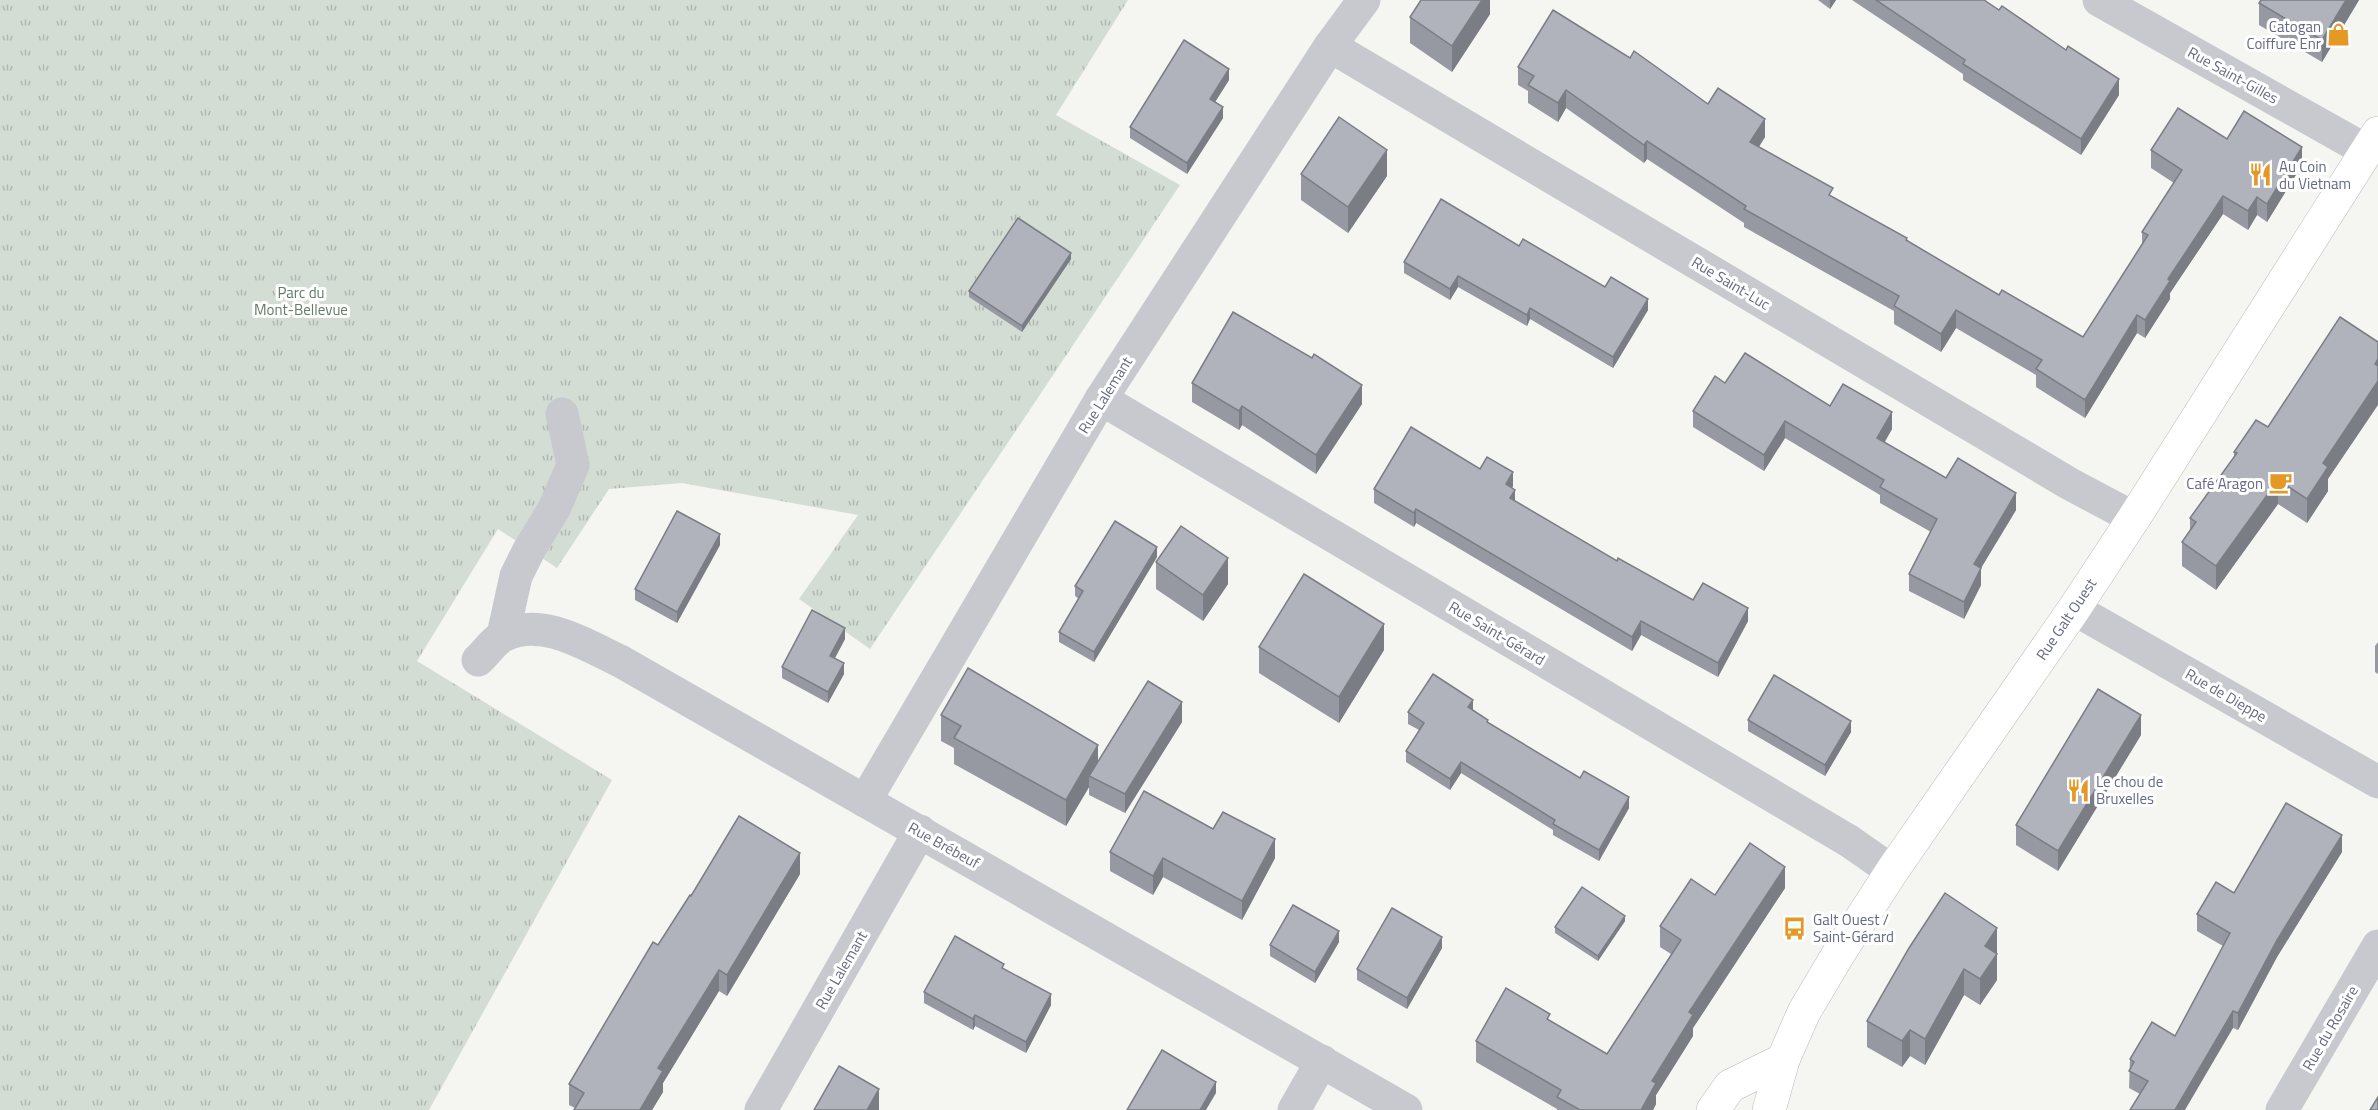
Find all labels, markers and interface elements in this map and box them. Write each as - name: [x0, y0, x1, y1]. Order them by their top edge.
- place label: Catogan Coiffure Enr: [2246, 15, 2321, 55]
- shop icon: Catogan Coiffure Enr: [2326, 22, 2352, 48]
- street label: Rue Saint-Gilles: [2183, 41, 2283, 109]
- place label: Au Coin du Vietnam: [2279, 155, 2351, 195]
- restaurant icon: Au Coin du Vietnam: [2248, 162, 2274, 188]
- street label: Rue Saint-Luc: [1687, 250, 1775, 316]
- park label: Parc du Mont-Bellevue: [254, 281, 348, 321]
- street label: Rue Lalemant: [1072, 351, 1138, 438]
- cafe icon: Café Aragon: [2268, 470, 2294, 496]
- place label: Café Aragon: [2186, 472, 2263, 495]
- street label: Rue Galt Ouest: [2030, 573, 2102, 665]
- street label: Rue Saint-Gérard: [1444, 595, 1550, 671]
- street label: Rue de Dieppe: [2181, 662, 2271, 728]
- place label: Le chou de Bruxelles: [2096, 770, 2163, 810]
- restaurant icon: Le chou de Bruxelles: [2065, 777, 2091, 803]
- street label: Rue Brébeuf: [904, 816, 984, 874]
- place label: Galt Ouest / Saint-Gérard: [1813, 908, 1894, 948]
- bus stop icon: Galt Ouest / Saint-Gérard: [1782, 915, 1808, 941]
- street label: Rue Lalemant: [809, 926, 873, 1013]
- street label: Rue du Rosaire: [2296, 981, 2364, 1075]

